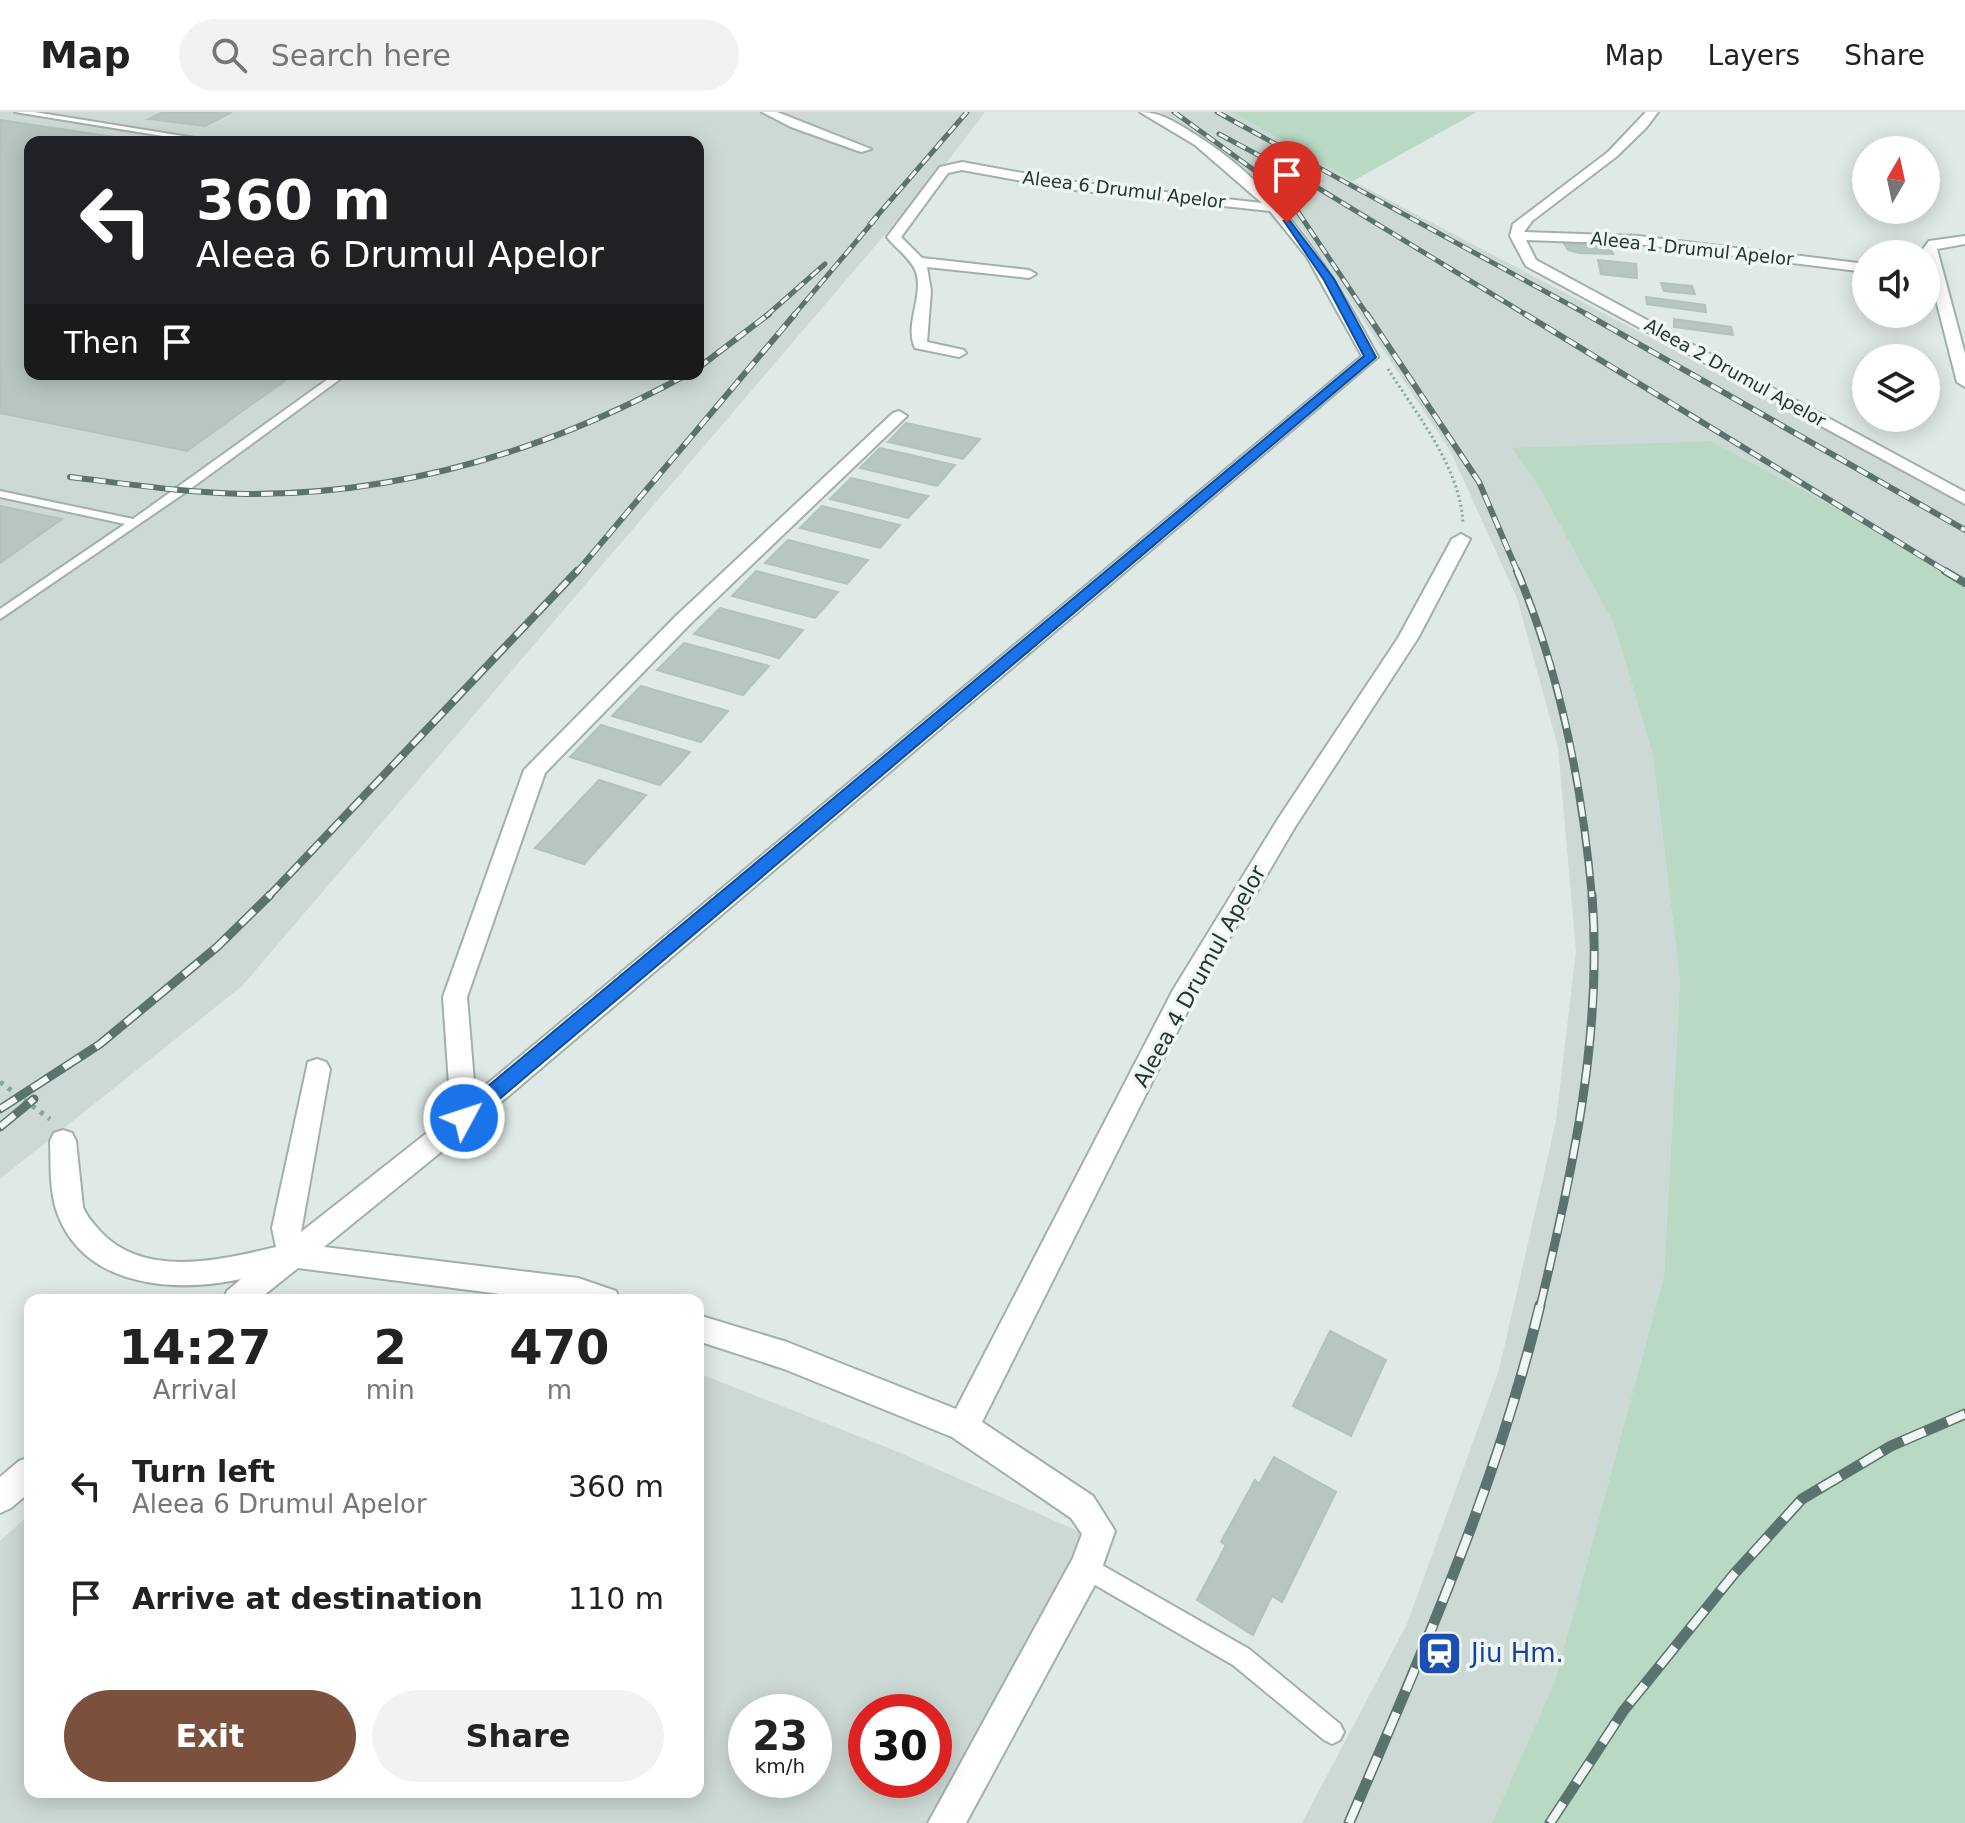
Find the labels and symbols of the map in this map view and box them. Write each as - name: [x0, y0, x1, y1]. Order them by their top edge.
- north arrow: [1852, 136, 1940, 224]
- pin: [1253, 141, 1321, 223]
- street label: Aleea 6 Drumul Apelor: [1022, 167, 1227, 212]
- street label: Aleea 1 Drumul Apelor: [1590, 227, 1795, 270]
- street label: Aleea 2 Drumul Apelor: [1641, 314, 1830, 431]
- street label: Aleea 4 Drumul Apelor: [1128, 860, 1271, 1091]
- position arrow: [422, 1076, 506, 1160]
- station icon: Jiu Hm.: [1416, 1629, 1464, 1677]
- place label: Jiu Hm.: [1469, 1638, 1564, 1668]
- speed limit sign: 30: [848, 1694, 952, 1798]

